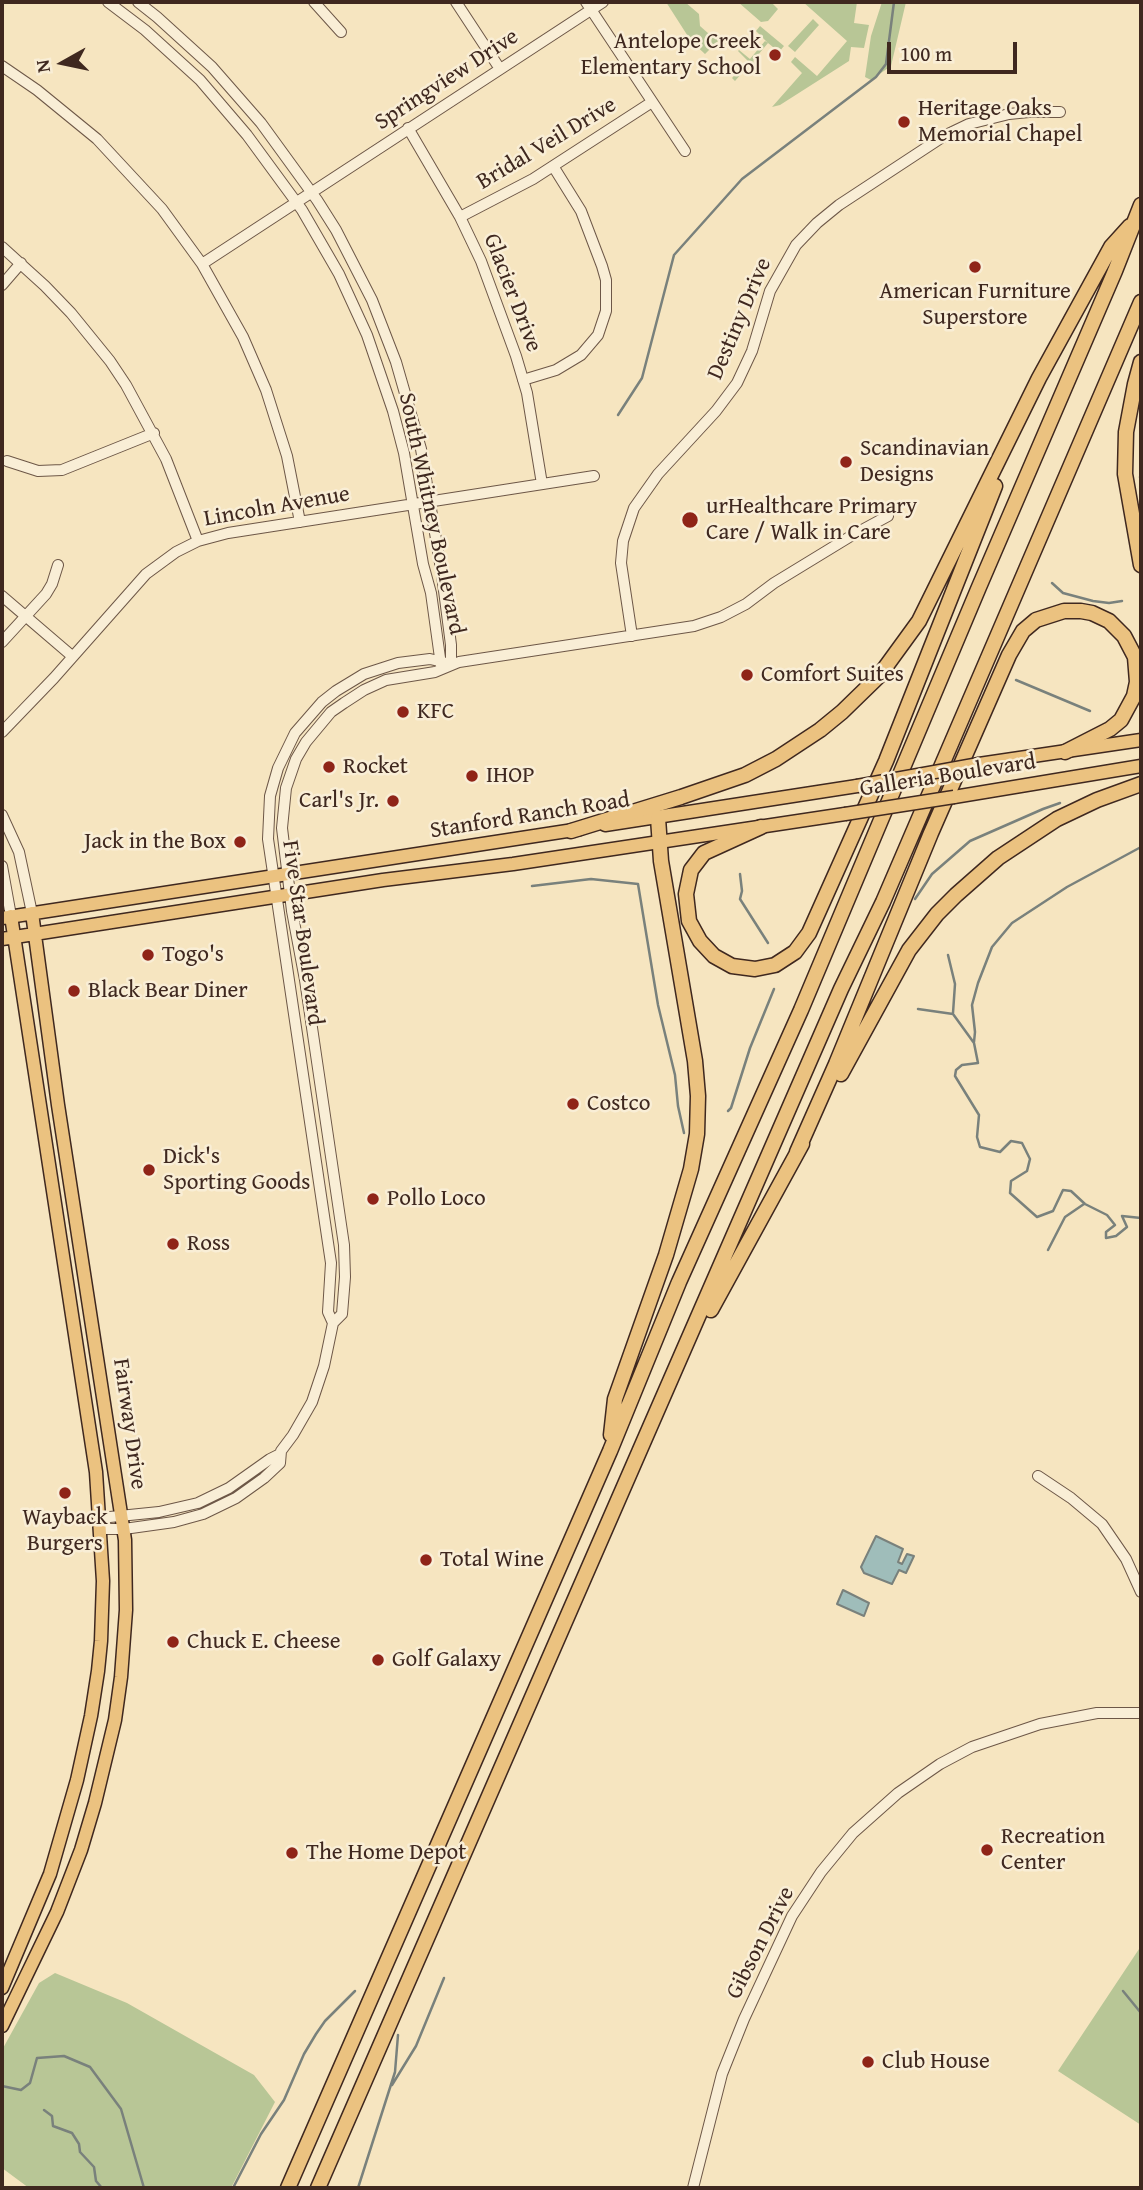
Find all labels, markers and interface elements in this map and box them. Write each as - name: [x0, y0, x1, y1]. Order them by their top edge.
- street label: Springview Drive: [370, 23, 524, 137]
- north arrow: [28, 28, 98, 98]
- place label: Antelope Creek Elementary School: [581, 28, 761, 82]
- scale bar: [891, 28, 1020, 72]
- text: 100 m: [900, 38, 952, 69]
- marker: Antelope Creek Elementary School: [767, 47, 783, 63]
- text: N: [27, 58, 57, 75]
- street label: Bridal Veil Drive: [472, 92, 622, 196]
- place label: Heritage Oaks Memorial Chapel: [918, 95, 1082, 149]
- marker: Heritage Oaks Memorial Chapel: [896, 114, 912, 130]
- street label: Glacier Drive: [477, 230, 547, 356]
- street label: Destiny Drive: [702, 254, 778, 384]
- marker: American Furniture Superstore: [967, 259, 983, 275]
- place label: American Furniture Superstore: [879, 278, 1071, 332]
- street label: South Whitney Boulevard: [392, 391, 470, 637]
- place label: Scandinavian Designs: [860, 435, 989, 489]
- marker: Scandinavian Designs: [838, 454, 854, 470]
- street label: Lincoln Avenue: [202, 481, 352, 533]
- place label: urHealthcare Primary Care / Walk in Care: [706, 493, 917, 547]
- marker: urHealthcare Primary Care / Walk in Care: [680, 510, 700, 530]
- place label: Comfort Suites: [761, 661, 904, 689]
- marker: Comfort Suites: [739, 667, 755, 683]
- place label: KFC: [417, 698, 454, 726]
- marker: KFC: [395, 704, 411, 720]
- street label: Galleria Boulevard: [858, 748, 1038, 804]
- place label: Rocket: [343, 753, 408, 781]
- marker: Rocket: [321, 759, 337, 775]
- place label: IHOP: [486, 762, 535, 790]
- marker: IHOP: [464, 768, 480, 784]
- place label: Carl's Jr.: [299, 787, 379, 815]
- street label: Stanford Ranch Road: [428, 787, 632, 845]
- marker: Carl's Jr.: [385, 793, 401, 809]
- place label: Jack in the Box: [84, 828, 226, 856]
- marker: Jack in the Box: [232, 834, 248, 850]
- street label: Five Star Boulevard: [275, 838, 329, 1028]
- place label: Togo's: [162, 941, 224, 969]
- marker: Togo's: [140, 947, 156, 963]
- place label: Black Bear Diner: [88, 977, 248, 1005]
- marker: Black Bear Diner: [66, 983, 82, 999]
- place label: Costco: [587, 1090, 650, 1118]
- marker: Costco: [565, 1096, 581, 1112]
- place label: Dick's Sporting Goods: [163, 1143, 310, 1197]
- marker: Dick's Sporting Goods: [141, 1162, 157, 1178]
- place label: Pollo Loco: [387, 1185, 486, 1213]
- marker: Pollo Loco: [365, 1191, 381, 1207]
- place label: Ross: [187, 1230, 230, 1258]
- marker: Ross: [165, 1236, 181, 1252]
- street label: Fairway Drive: [106, 1357, 152, 1491]
- marker: Wayback Burgers: [57, 1485, 73, 1501]
- place label: Wayback Burgers: [22, 1504, 108, 1558]
- place label: Total Wine: [440, 1546, 544, 1574]
- marker: Total Wine: [418, 1552, 434, 1568]
- place label: Chuck E. Cheese: [187, 1628, 341, 1656]
- marker: Chuck E. Cheese: [165, 1634, 181, 1650]
- place label: Golf Galaxy: [392, 1646, 501, 1674]
- marker: Golf Galaxy: [370, 1652, 386, 1668]
- place label: Recreation Center: [1001, 1823, 1105, 1877]
- place label: The Home Depot: [306, 1839, 466, 1867]
- marker: Recreation Center: [979, 1842, 995, 1858]
- marker: The Home Depot: [284, 1845, 300, 1861]
- street label: Gibson Drive: [721, 1882, 801, 2004]
- place label: Club House: [882, 2048, 990, 2076]
- marker: Club House: [860, 2054, 876, 2070]

